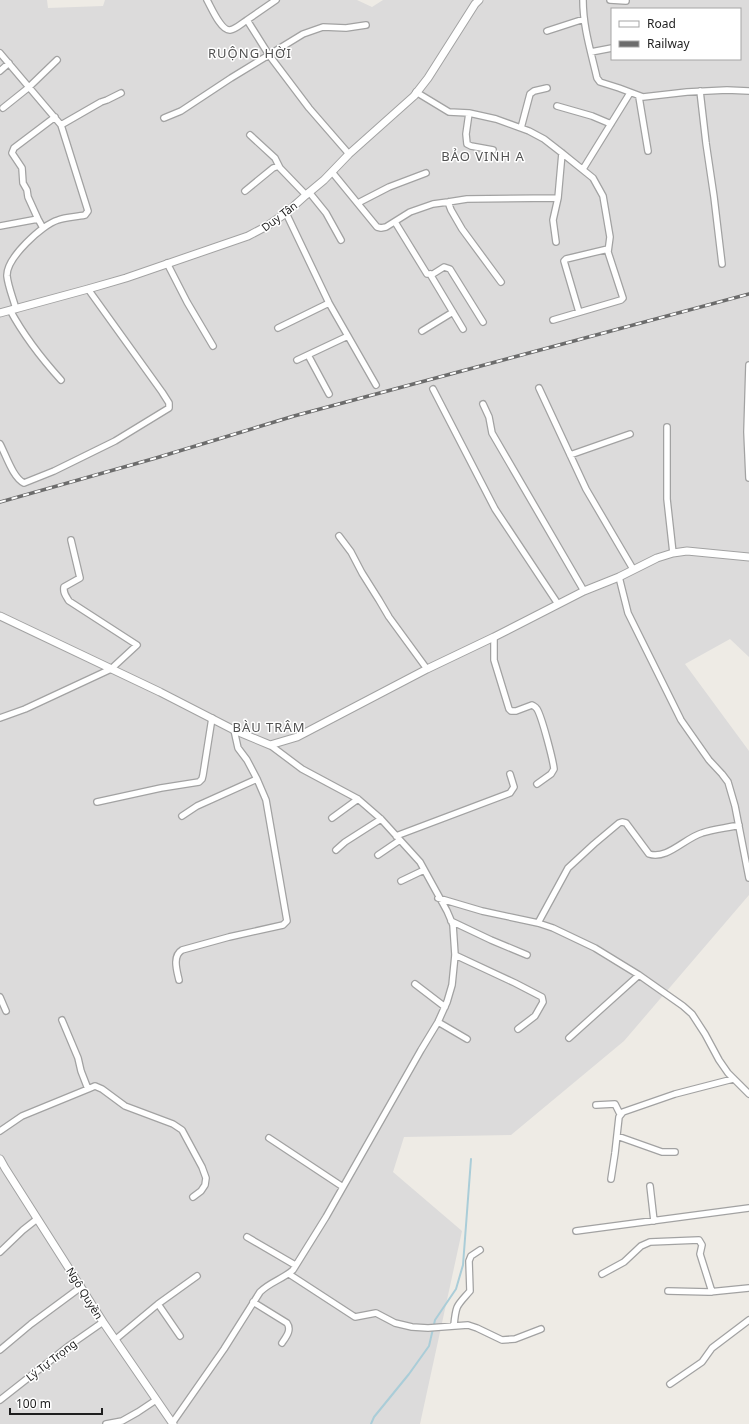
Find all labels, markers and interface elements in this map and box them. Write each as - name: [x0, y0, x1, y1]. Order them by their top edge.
- legend: [611, 8, 741, 60]
- text: Road: [647, 15, 676, 32]
- text: Railway: [647, 35, 691, 52]
- district label: RUỘNG HỜI: [208, 44, 292, 62]
- district label: BẢO VINH A: [441, 147, 525, 165]
- street label: Duy Tân: [258, 198, 300, 234]
- district label: BÀU TRÂM: [232, 718, 306, 736]
- street label: Ngô Quyền: [63, 1264, 107, 1322]
- street label: Lý Tự Trọng: [23, 1336, 79, 1384]
- scale bar: [10, 1390, 102, 1416]
- text: 100 m: [16, 1395, 51, 1412]

